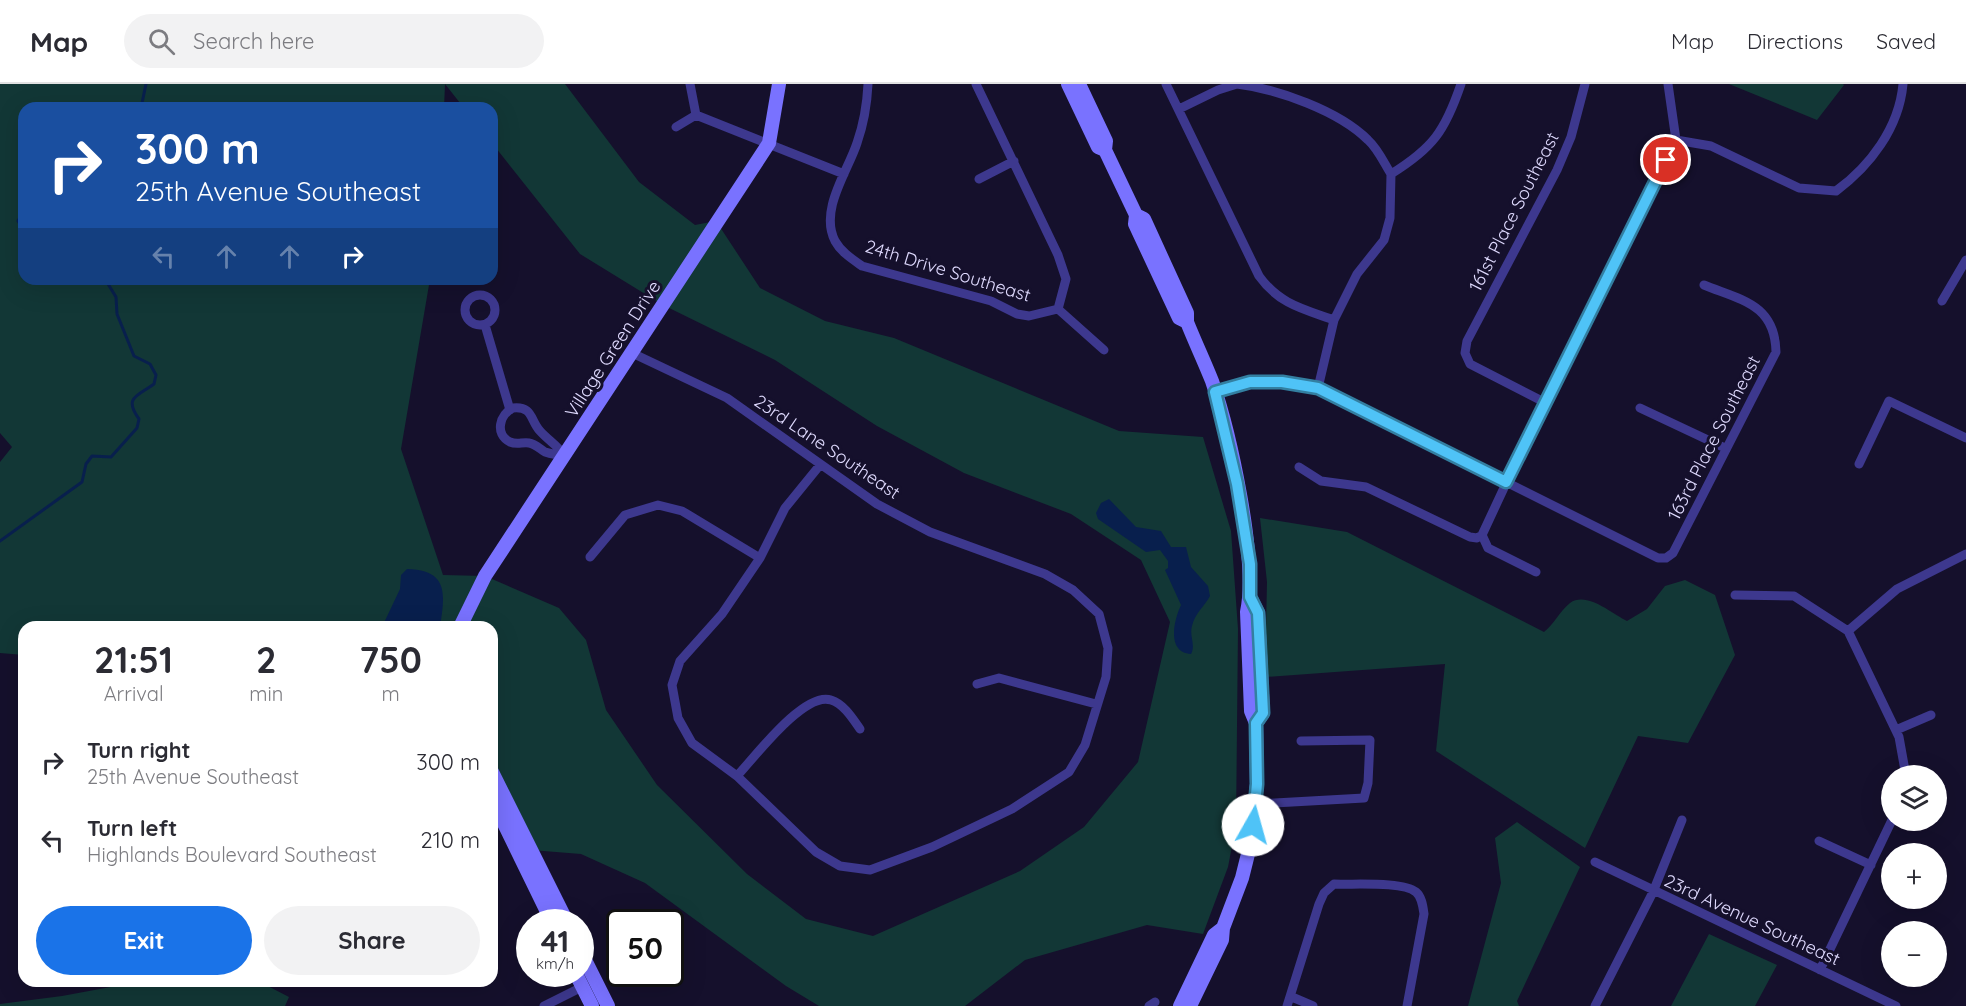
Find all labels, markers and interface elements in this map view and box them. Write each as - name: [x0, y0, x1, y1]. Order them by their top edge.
- search box: [124, 14, 544, 68]
- text: Map: [30, 24, 88, 59]
- icon: search: [145, 25, 178, 58]
- text: Search here: [193, 27, 315, 55]
- text: Map: [1671, 28, 1714, 54]
- text: Directions: [1747, 28, 1843, 54]
- text: Saved: [1876, 28, 1936, 54]
- text: 300 m: [135, 122, 260, 175]
- icon: right: [36, 126, 114, 204]
- street label: 161st Place Southeast: [1463, 128, 1564, 295]
- pin: [1640, 134, 1691, 185]
- icon: arrive: [1649, 143, 1682, 176]
- text: 25th Avenue Southeast: [135, 174, 421, 208]
- street label: 24th Drive Southeast: [863, 234, 1034, 307]
- icon: left: [147, 240, 180, 273]
- icon: ahead: [210, 240, 243, 273]
- icon: ahead: [273, 240, 306, 273]
- icon: right: [336, 240, 369, 273]
- street label: Village Green Drive: [560, 276, 666, 422]
- street label: 163rd Place Southeast: [1662, 352, 1765, 524]
- street label: 23rd Lane Southeast: [750, 389, 905, 504]
- text: 21:51: [94, 637, 173, 682]
- text: 2: [256, 637, 276, 682]
- text: 750: [359, 637, 422, 682]
- text: Arrival: [104, 681, 164, 706]
- text: min: [249, 681, 283, 706]
- text: m: [381, 681, 400, 706]
- text: Turn right: [87, 736, 191, 764]
- icon: right: [36, 746, 69, 779]
- text: 300 m: [416, 748, 480, 776]
- text: 25th Avenue Southeast: [87, 764, 299, 789]
- map controls: [1881, 765, 1947, 987]
- button: layers: [1881, 765, 1947, 831]
- position arrow: [1221, 793, 1285, 857]
- text: Turn left: [87, 814, 177, 842]
- icon: left: [36, 824, 69, 857]
- text: 210 m: [421, 826, 480, 854]
- text: Highlands Boulevard Southeast: [87, 842, 377, 867]
- button: +: [1881, 843, 1947, 909]
- street label: 23rd Avenue Southeast: [1661, 869, 1844, 970]
- button: Exit: [36, 906, 252, 975]
- button: Share: [264, 906, 480, 975]
- speed limit sign: 50: [606, 909, 684, 987]
- button: −: [1881, 921, 1947, 987]
- text: 41: [541, 922, 569, 960]
- text: km/h: [536, 954, 574, 973]

